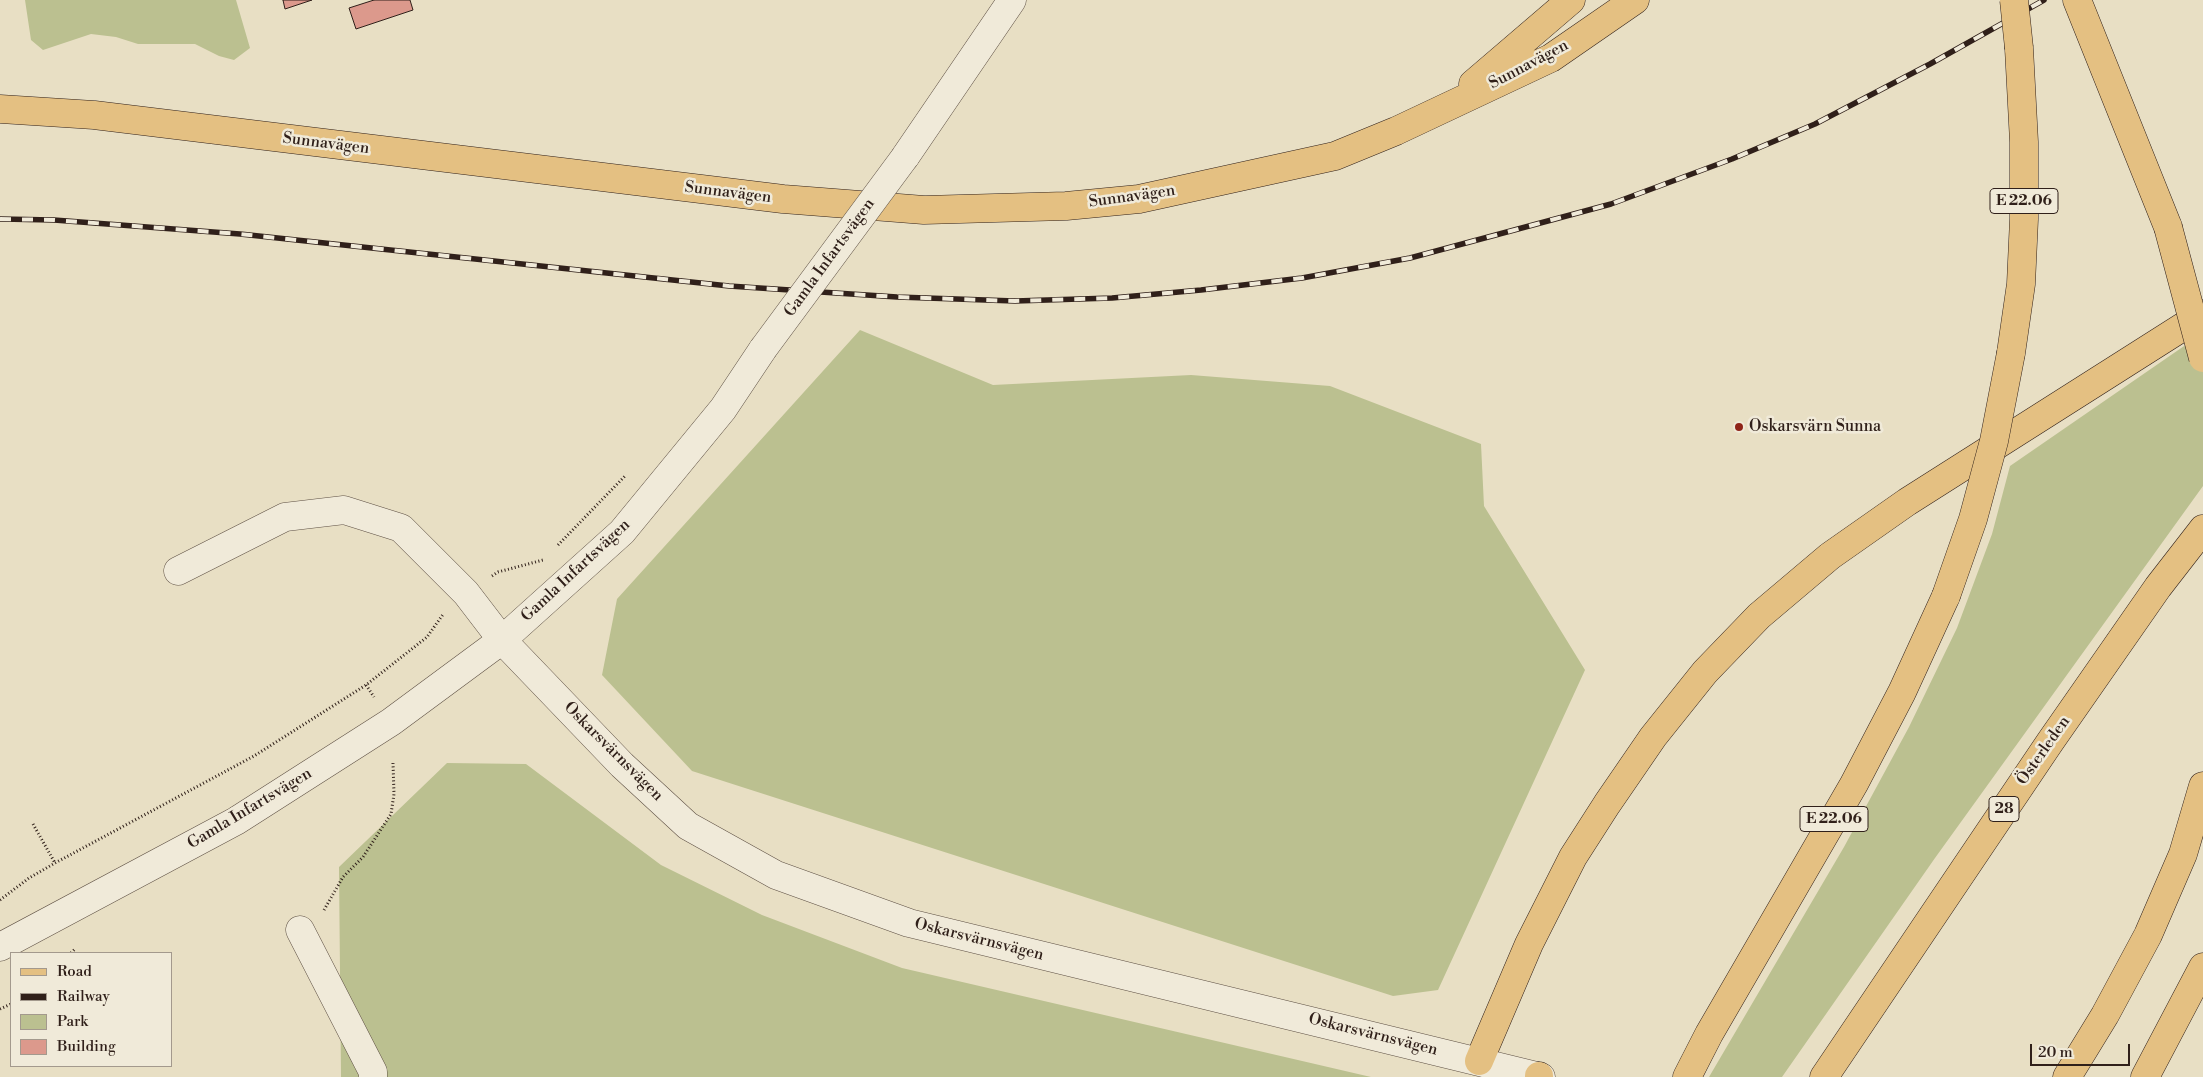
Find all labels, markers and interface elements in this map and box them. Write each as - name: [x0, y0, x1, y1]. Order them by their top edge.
- street label: Sunnavägen: [1486, 36, 1572, 94]
- street label: Sunnavägen: [282, 129, 370, 159]
- street label: Sunnavägen: [684, 178, 772, 208]
- street label: Sunnavägen: [1088, 181, 1176, 213]
- road number: E 22.06: [1990, 188, 2058, 214]
- street label: Gamla Infartsvägen: [781, 195, 879, 321]
- place label: Oskarsvärn Sunna: [1749, 417, 1881, 437]
- marker: Oskarsvärn Sunna: [1733, 421, 1745, 433]
- street label: Gamla Infartsvägen: [518, 516, 634, 626]
- street label: Oskarsvärnsvägen: [559, 698, 667, 806]
- street label: Österleden: [2013, 713, 2075, 789]
- street label: Gamla Infartsvägen: [184, 764, 316, 854]
- road number: 28: [1989, 796, 2019, 822]
- road number: E 22.06: [1800, 806, 1868, 832]
- street label: Oskarsvärnsvägen: [912, 915, 1046, 965]
- legend: [10, 952, 172, 1067]
- text: Road: [57, 962, 92, 981]
- text: Railway: [57, 987, 110, 1006]
- street label: Oskarsvärnsvägen: [1306, 1010, 1440, 1060]
- text: Park: [57, 1012, 88, 1031]
- scale bar: [2033, 1034, 2133, 1066]
- text: Building: [57, 1037, 116, 1056]
- text: 20 m: [2038, 1043, 2073, 1062]

